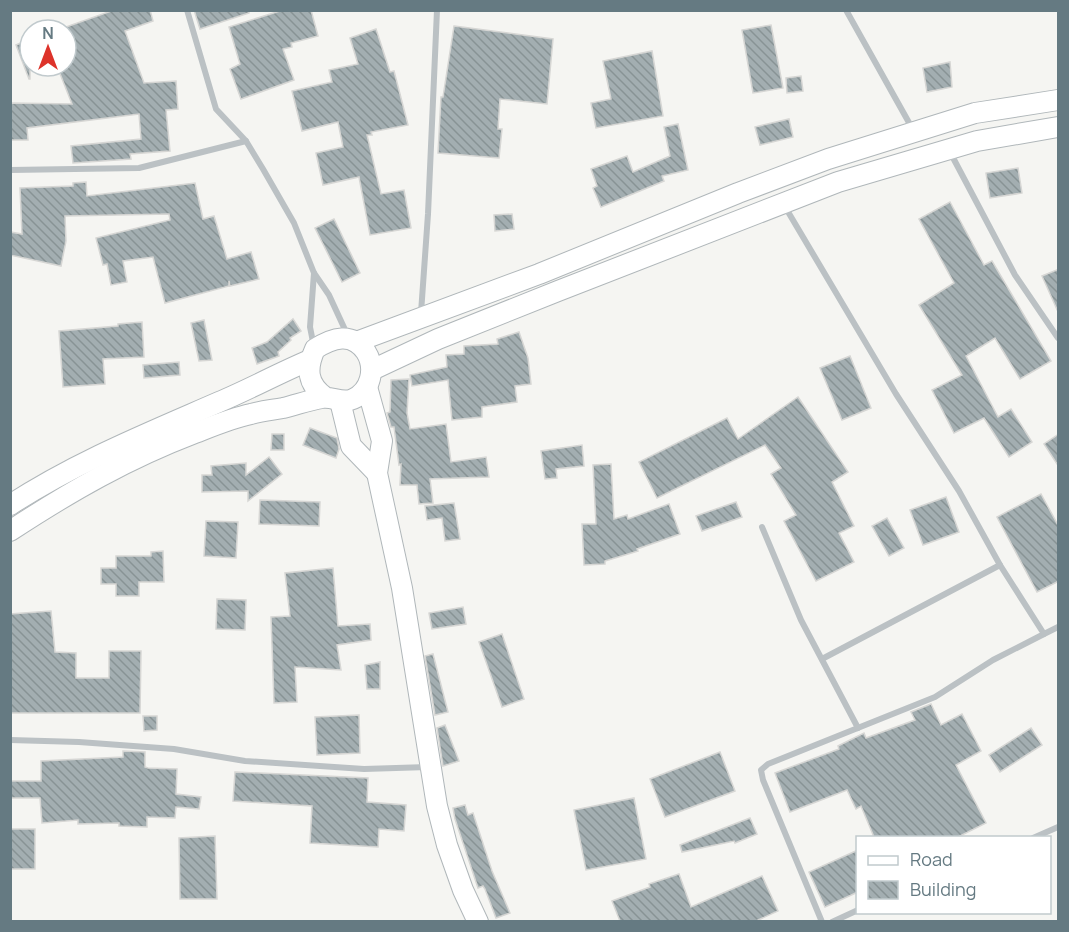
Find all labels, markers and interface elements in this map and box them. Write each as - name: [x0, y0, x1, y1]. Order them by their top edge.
- north arrow: [18, 18, 78, 78]
- text: N: [42, 22, 54, 44]
- legend: [856, 836, 1051, 914]
- text: Road: [910, 847, 953, 871]
- text: Building: [910, 877, 976, 901]

